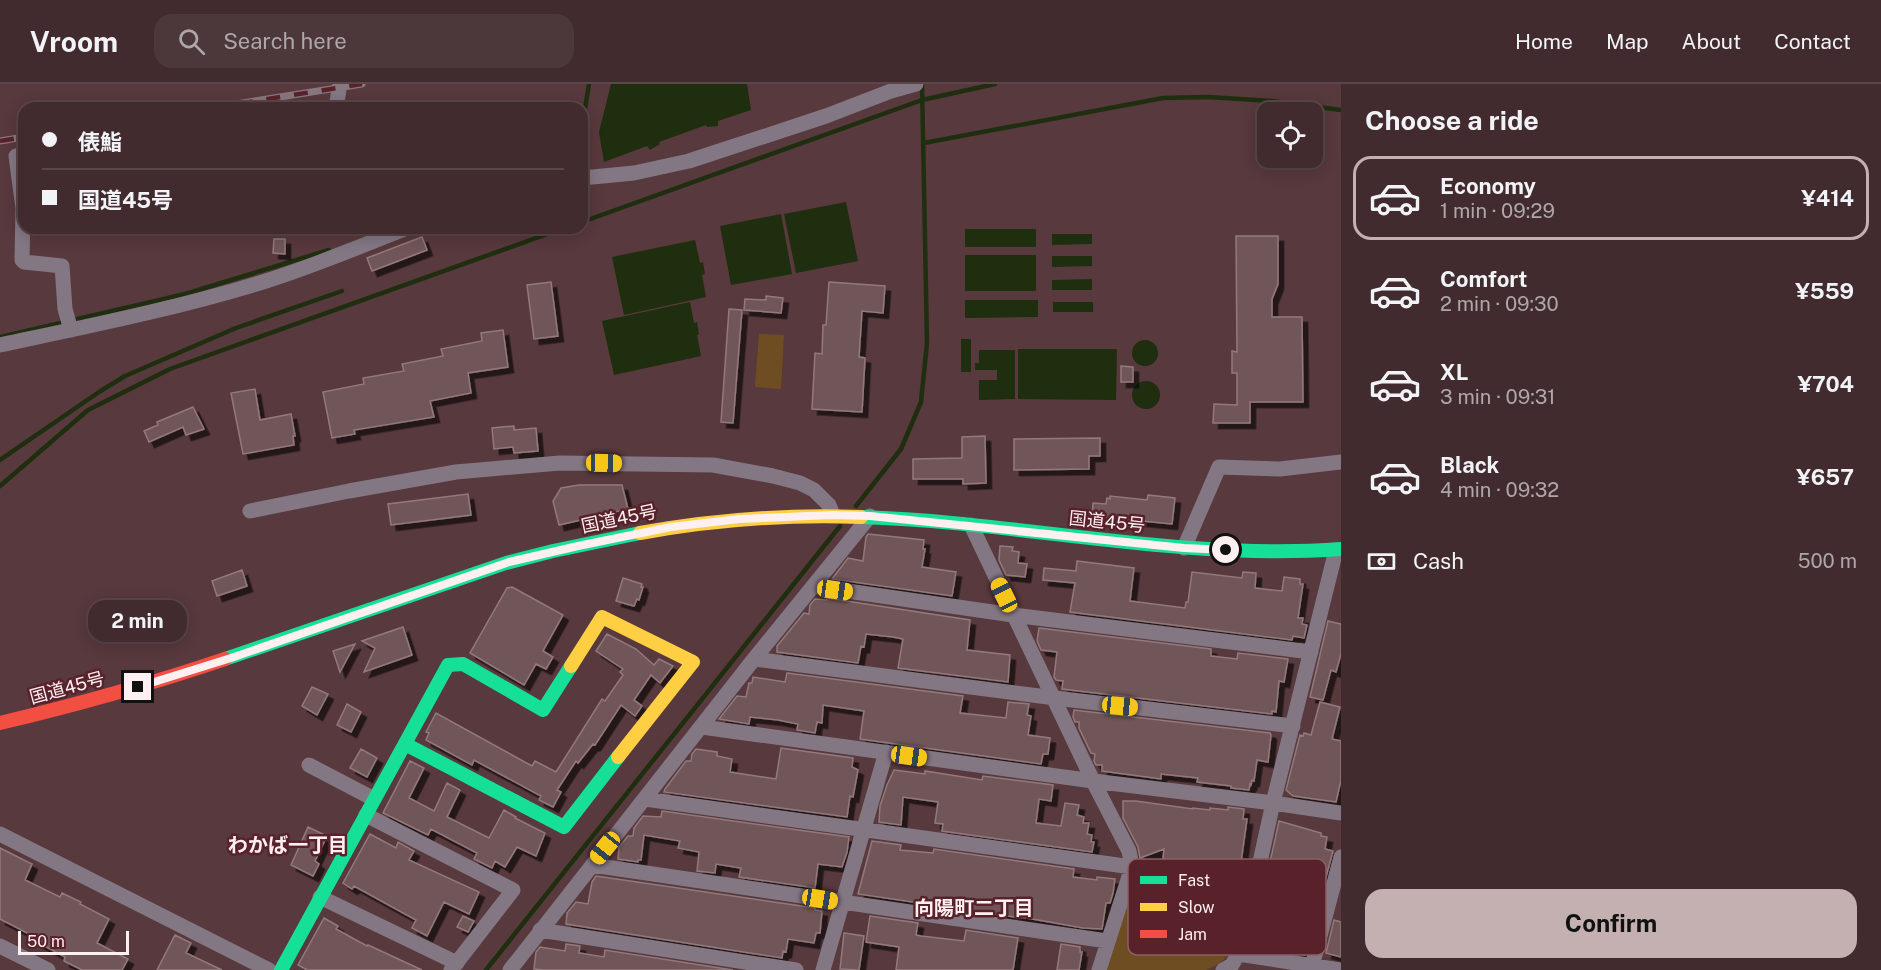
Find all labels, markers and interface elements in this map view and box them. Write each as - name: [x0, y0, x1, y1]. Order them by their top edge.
- search box: [154, 14, 574, 68]
- text: Vroom: [30, 25, 118, 58]
- icon: search: [175, 25, 208, 58]
- text: Search here: [223, 28, 347, 54]
- text: Home: [1515, 29, 1573, 54]
- text: Map: [1606, 29, 1649, 54]
- text: About: [1682, 29, 1741, 54]
- text: Contact: [1774, 29, 1851, 54]
- map controls: [1257, 102, 1323, 168]
- button: locate: [1257, 102, 1323, 168]
- text: Choose a ride: [1365, 104, 1539, 136]
- text: 俵鮨: [78, 129, 122, 155]
- icon: car: [1368, 171, 1422, 225]
- text: Economy: [1440, 173, 1536, 199]
- text: ¥414: [1801, 185, 1854, 211]
- text: 国道45号: [78, 187, 173, 213]
- text: 1 min · 09:29: [1440, 199, 1555, 223]
- icon: car: [1368, 264, 1422, 318]
- text: Comfort: [1440, 266, 1527, 292]
- text: ¥559: [1795, 278, 1854, 304]
- text: 2 min · 09:30: [1440, 292, 1559, 316]
- icon: car: [1368, 357, 1422, 411]
- text: XL: [1440, 359, 1468, 385]
- text: ¥704: [1797, 371, 1854, 397]
- text: 3 min · 09:31: [1440, 385, 1555, 409]
- icon: car: [1368, 450, 1422, 504]
- text: Black: [1440, 452, 1499, 478]
- car: [586, 454, 622, 472]
- text: ¥657: [1796, 464, 1854, 490]
- text: 4 min · 09:32: [1440, 478, 1559, 502]
- street label: 国道45号: [579, 500, 659, 537]
- street label: 国道45号: [1068, 507, 1146, 536]
- route start: [1212, 536, 1239, 563]
- icon: cash: [1365, 545, 1398, 578]
- text: Cash: [1413, 548, 1464, 574]
- text: 500 m: [1798, 549, 1857, 573]
- car: [988, 575, 1020, 615]
- car: [816, 579, 854, 601]
- callout: 2 min: [88, 600, 188, 642]
- text: 2 min: [111, 609, 164, 633]
- street label: 国道45号: [27, 667, 107, 708]
- route end: [124, 673, 151, 700]
- car: [1101, 695, 1139, 717]
- car: [890, 745, 928, 767]
- car: [587, 828, 623, 868]
- district label: わかば一丁目: [228, 833, 348, 857]
- legend: [1128, 859, 1326, 955]
- text: Fast: [1178, 871, 1210, 890]
- car: [801, 887, 839, 911]
- button: Confirm: [1365, 889, 1857, 958]
- district label: 向陽町二丁目: [914, 896, 1034, 920]
- text: Slow: [1178, 898, 1215, 917]
- text: Jam: [1178, 925, 1207, 944]
- scale bar: [18, 928, 129, 956]
- text: 50 m: [27, 932, 65, 951]

